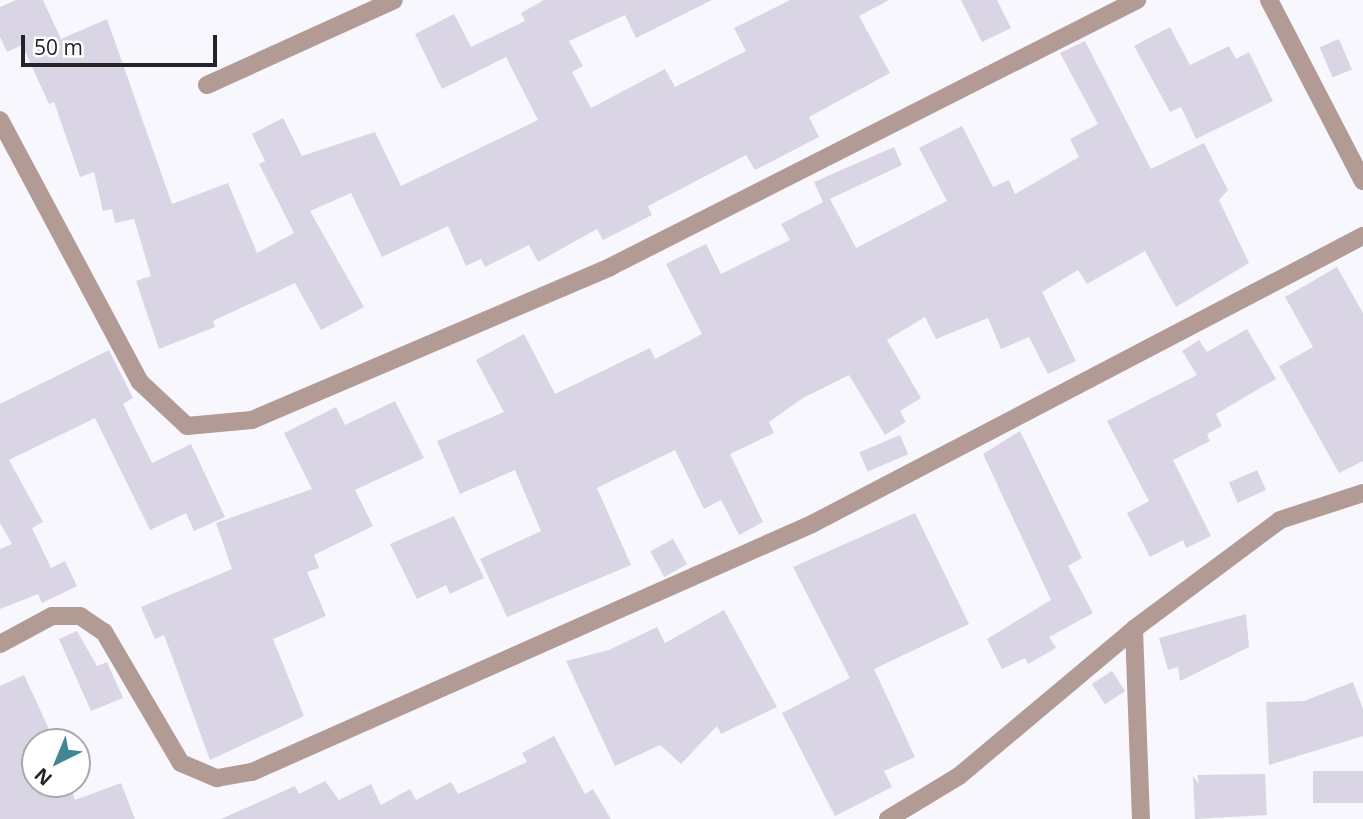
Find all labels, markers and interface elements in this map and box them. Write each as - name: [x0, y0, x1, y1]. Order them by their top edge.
- scale bar: [24, 21, 220, 65]
- text: 50 m: [34, 33, 83, 61]
- north arrow: [21, 728, 91, 798]
- text: N: [29, 762, 58, 792]

